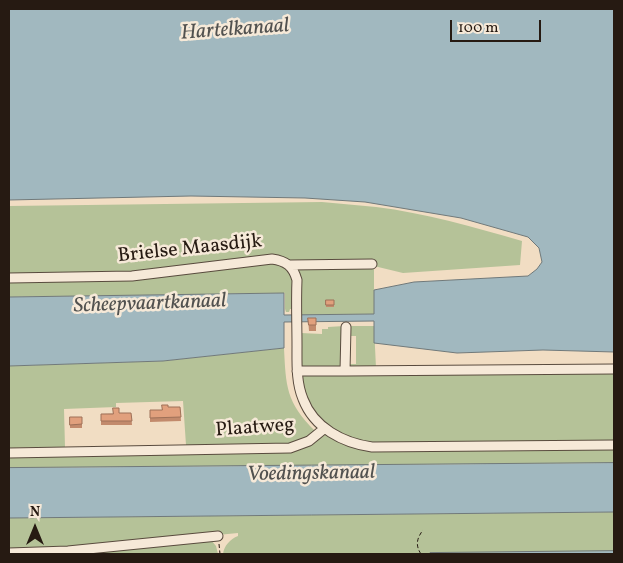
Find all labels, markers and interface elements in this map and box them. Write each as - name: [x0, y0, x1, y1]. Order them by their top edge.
- scale bar: [453, 10, 544, 42]
- water label: Hartelkanaal: [180, 15, 290, 47]
- text: 100 m: [458, 18, 498, 39]
- street label: Brielse Maasdijk: [117, 230, 263, 270]
- water label: Scheepvaartkanaal: [73, 290, 227, 320]
- street label: Plaatweg: [215, 414, 295, 444]
- water label: Voedingskanaal: [247, 461, 375, 489]
- north arrow: [10, 503, 60, 553]
- text: N: [30, 503, 40, 522]

